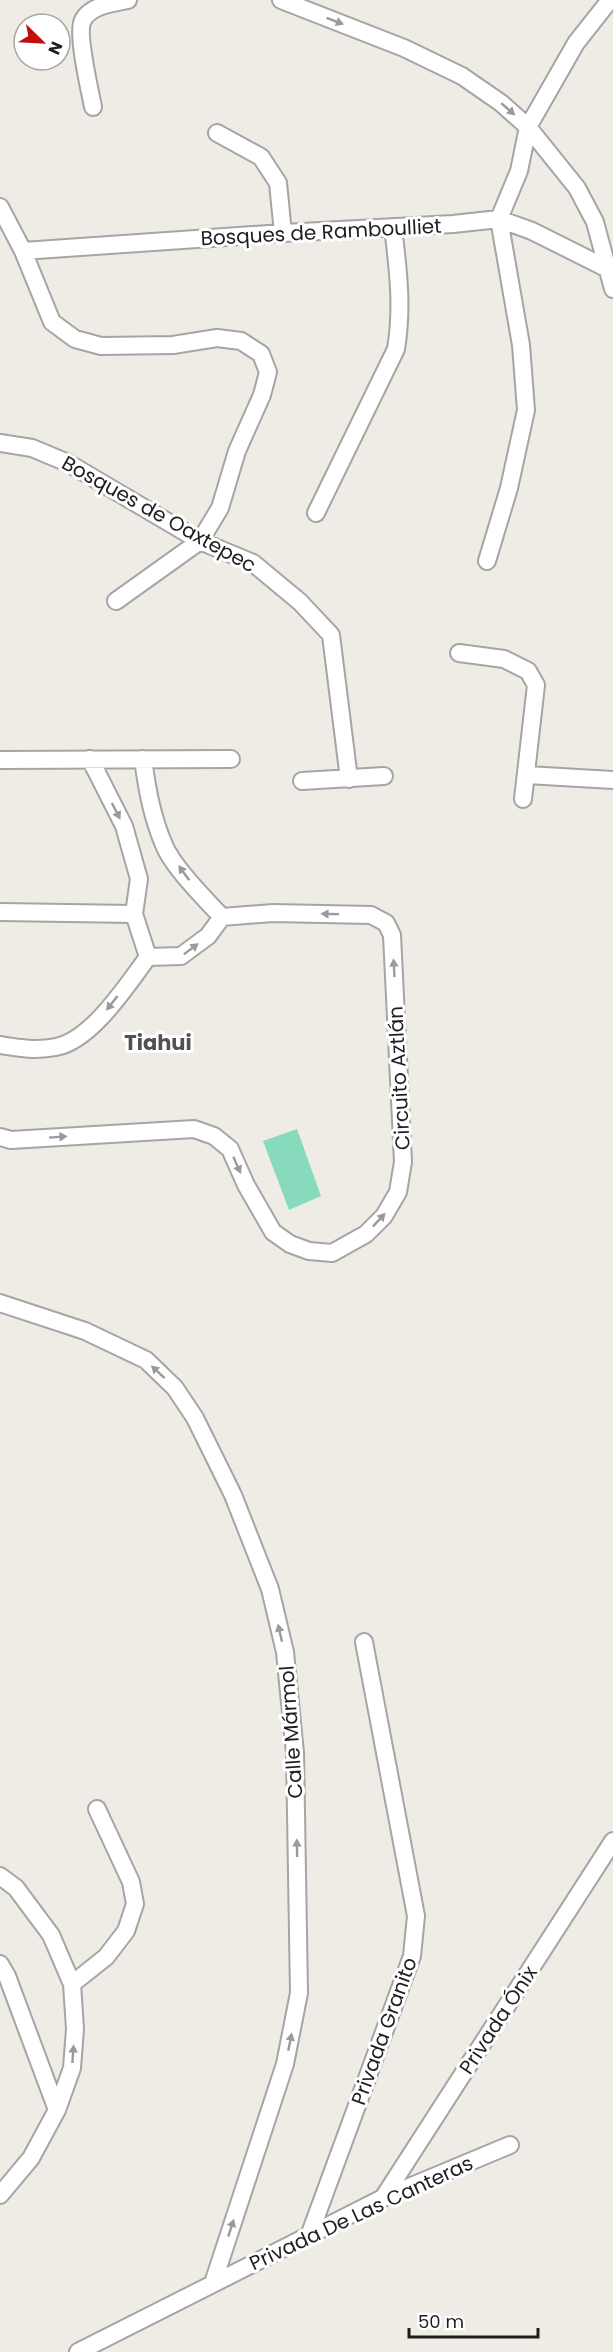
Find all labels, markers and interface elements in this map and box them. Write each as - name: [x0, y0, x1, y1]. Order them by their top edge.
- north arrow: [12, 12, 72, 72]
- one-way arrow: [326, 17, 344, 27]
- text: N: [42, 38, 68, 58]
- one-way arrow: [500, 102, 515, 115]
- street label: Bosques de Ramboulliet: [200, 212, 442, 252]
- street label: Bosques de Oaxtepec: [57, 449, 261, 579]
- one-way arrow: [112, 803, 121, 820]
- one-way arrow: [178, 865, 190, 881]
- one-way arrow: [320, 909, 339, 919]
- one-way arrow: [183, 943, 198, 955]
- one-way arrow: [389, 959, 398, 978]
- one-way arrow: [107, 996, 119, 1011]
- street label: Circuito Aztlán: [381, 1005, 417, 1151]
- district label: Tiahui: [124, 1028, 192, 1057]
- one-way arrow: [49, 1133, 68, 1142]
- one-way arrow: [232, 1156, 242, 1174]
- one-way arrow: [372, 1212, 386, 1227]
- one-way arrow: [151, 1365, 166, 1379]
- one-way arrow: [275, 1624, 285, 1642]
- street label: Calle Mármol: [272, 1665, 310, 1799]
- one-way arrow: [292, 1838, 302, 1857]
- street label: Privada Granito: [344, 1953, 424, 2109]
- street label: Privada Ónix: [452, 1960, 544, 2080]
- one-way arrow: [286, 2032, 295, 2051]
- one-way arrow: [68, 2044, 78, 2063]
- street label: Privada De Las Canteras: [245, 2149, 477, 2277]
- one-way arrow: [227, 2219, 236, 2237]
- scale bar: [409, 2301, 538, 2339]
- text: 50 m: [418, 2309, 464, 2334]

